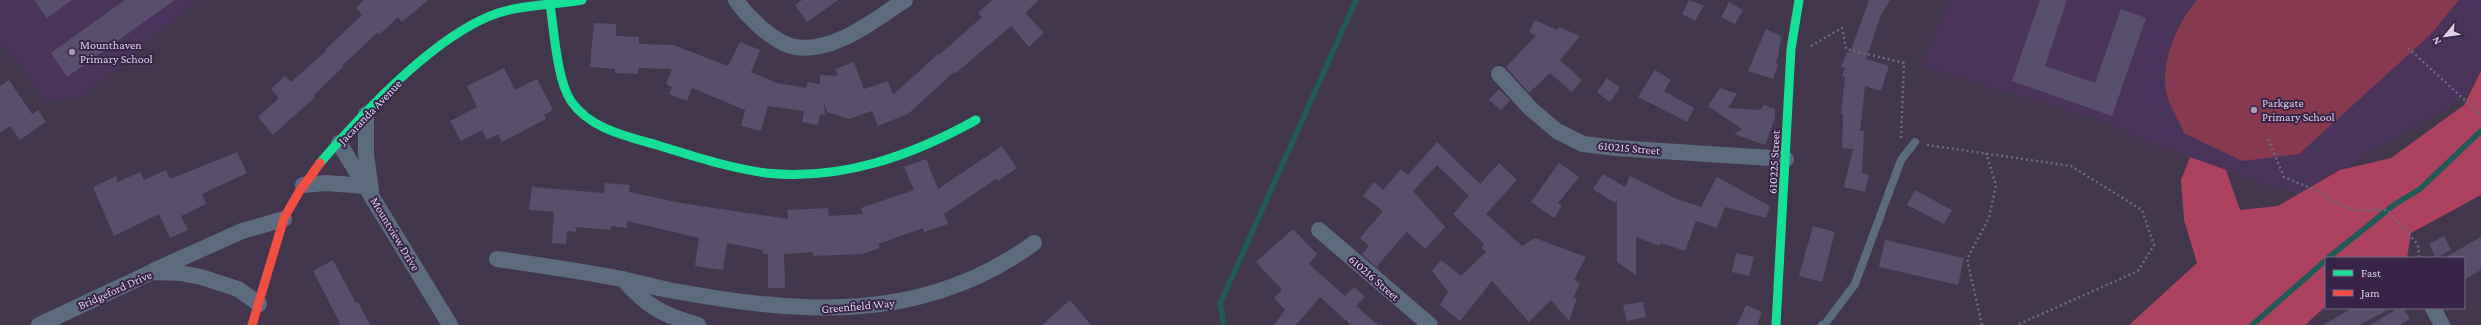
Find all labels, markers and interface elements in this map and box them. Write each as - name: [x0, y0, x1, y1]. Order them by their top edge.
- north arrow: [2425, 16, 2465, 56]
- text: N: [2429, 34, 2443, 47]
- place label: Mounthaven Primary School: [80, 38, 153, 66]
- marker: Mounthaven Primary School: [67, 47, 77, 57]
- street label: Jacaranda Avenue: [335, 77, 405, 148]
- place label: Parkgate Primary School: [2262, 96, 2335, 124]
- marker: Parkgate Primary School: [2249, 105, 2259, 115]
- street label: 610225 Street: [1765, 129, 1783, 194]
- street label: 610215 Street: [1597, 138, 1662, 158]
- street label: Mountview Drive: [367, 195, 423, 273]
- street label: 610216 Street: [1346, 252, 1403, 305]
- legend: [2325, 257, 2465, 309]
- text: Fast: [2361, 266, 2382, 280]
- street label: Bridgeford Drive: [76, 267, 154, 313]
- text: Jam: [2360, 286, 2380, 300]
- street label: Greenfield Way: [821, 296, 896, 316]

